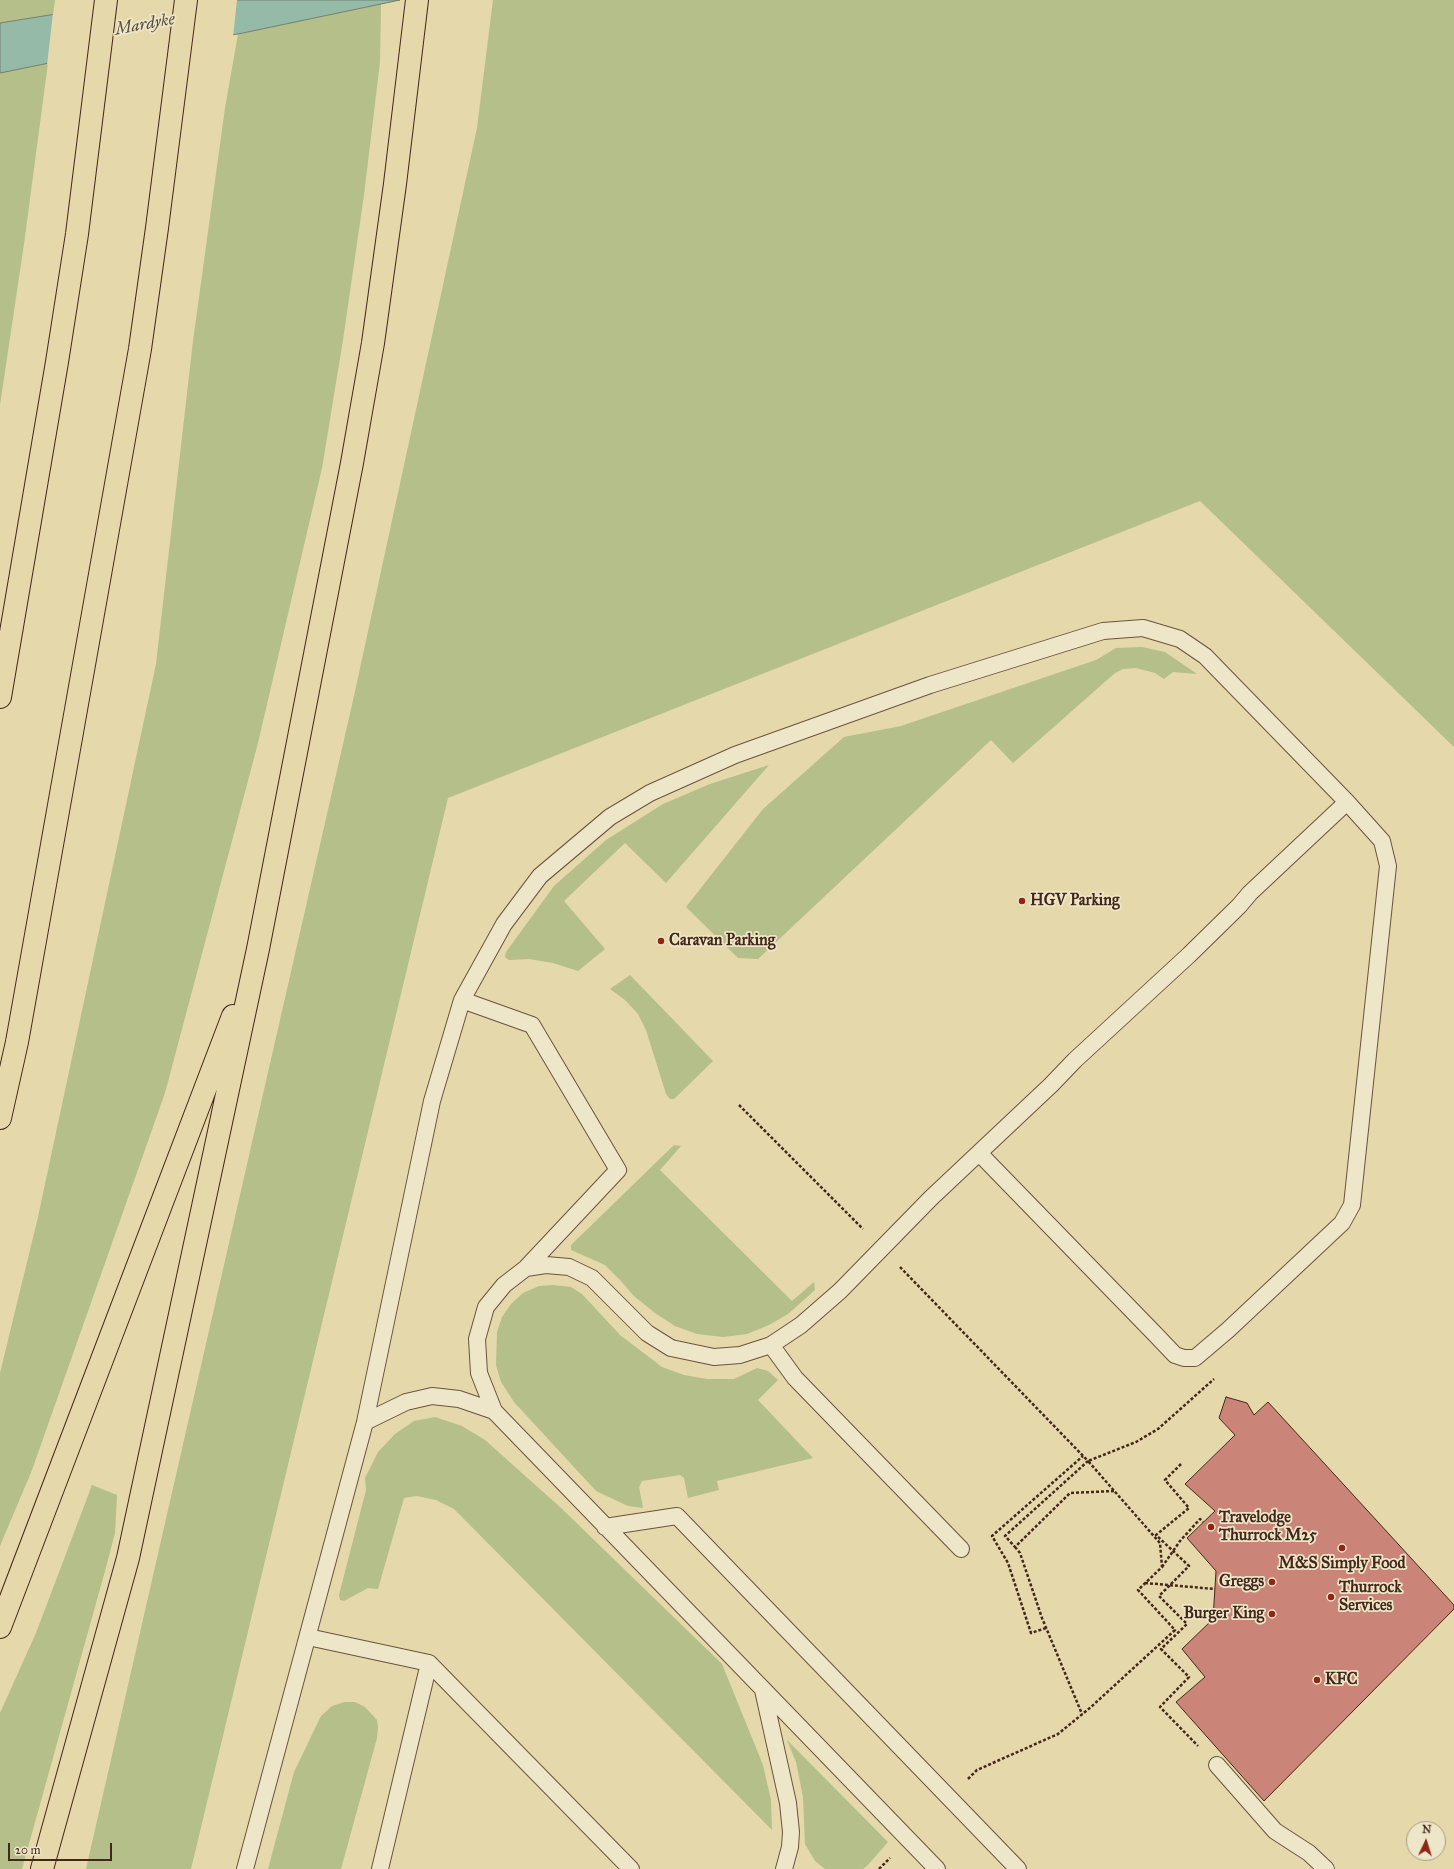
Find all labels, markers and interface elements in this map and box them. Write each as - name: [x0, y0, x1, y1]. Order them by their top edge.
- water label: Mardyke: [113, 10, 177, 40]
- place label: HGV Parking: [1030, 891, 1119, 911]
- marker: HGV Parking: [1017, 896, 1027, 906]
- place label: Caravan Parking: [669, 931, 775, 951]
- marker: Caravan Parking: [656, 936, 666, 946]
- place label: Travelodge Thurrock M25: [1219, 1508, 1317, 1546]
- marker: Travelodge Thurrock M25: [1206, 1522, 1216, 1532]
- marker: M&S Simply Food: [1337, 1543, 1347, 1553]
- place label: M&S Simply Food: [1278, 1554, 1406, 1574]
- place label: Greggs: [1219, 1572, 1264, 1592]
- marker: Greggs: [1267, 1577, 1277, 1587]
- place label: Thurrock Services: [1339, 1578, 1402, 1616]
- marker: Thurrock Services: [1326, 1592, 1336, 1602]
- place label: Burger King: [1183, 1604, 1264, 1624]
- marker: Burger King: [1267, 1609, 1277, 1619]
- place label: KFC: [1325, 1670, 1358, 1690]
- marker: KFC: [1312, 1675, 1322, 1685]
- north arrow: [1406, 1821, 1446, 1861]
- text: N: [1422, 1823, 1432, 1836]
- scale bar: [10, 1835, 114, 1861]
- text: 20 m: [15, 1843, 41, 1857]

